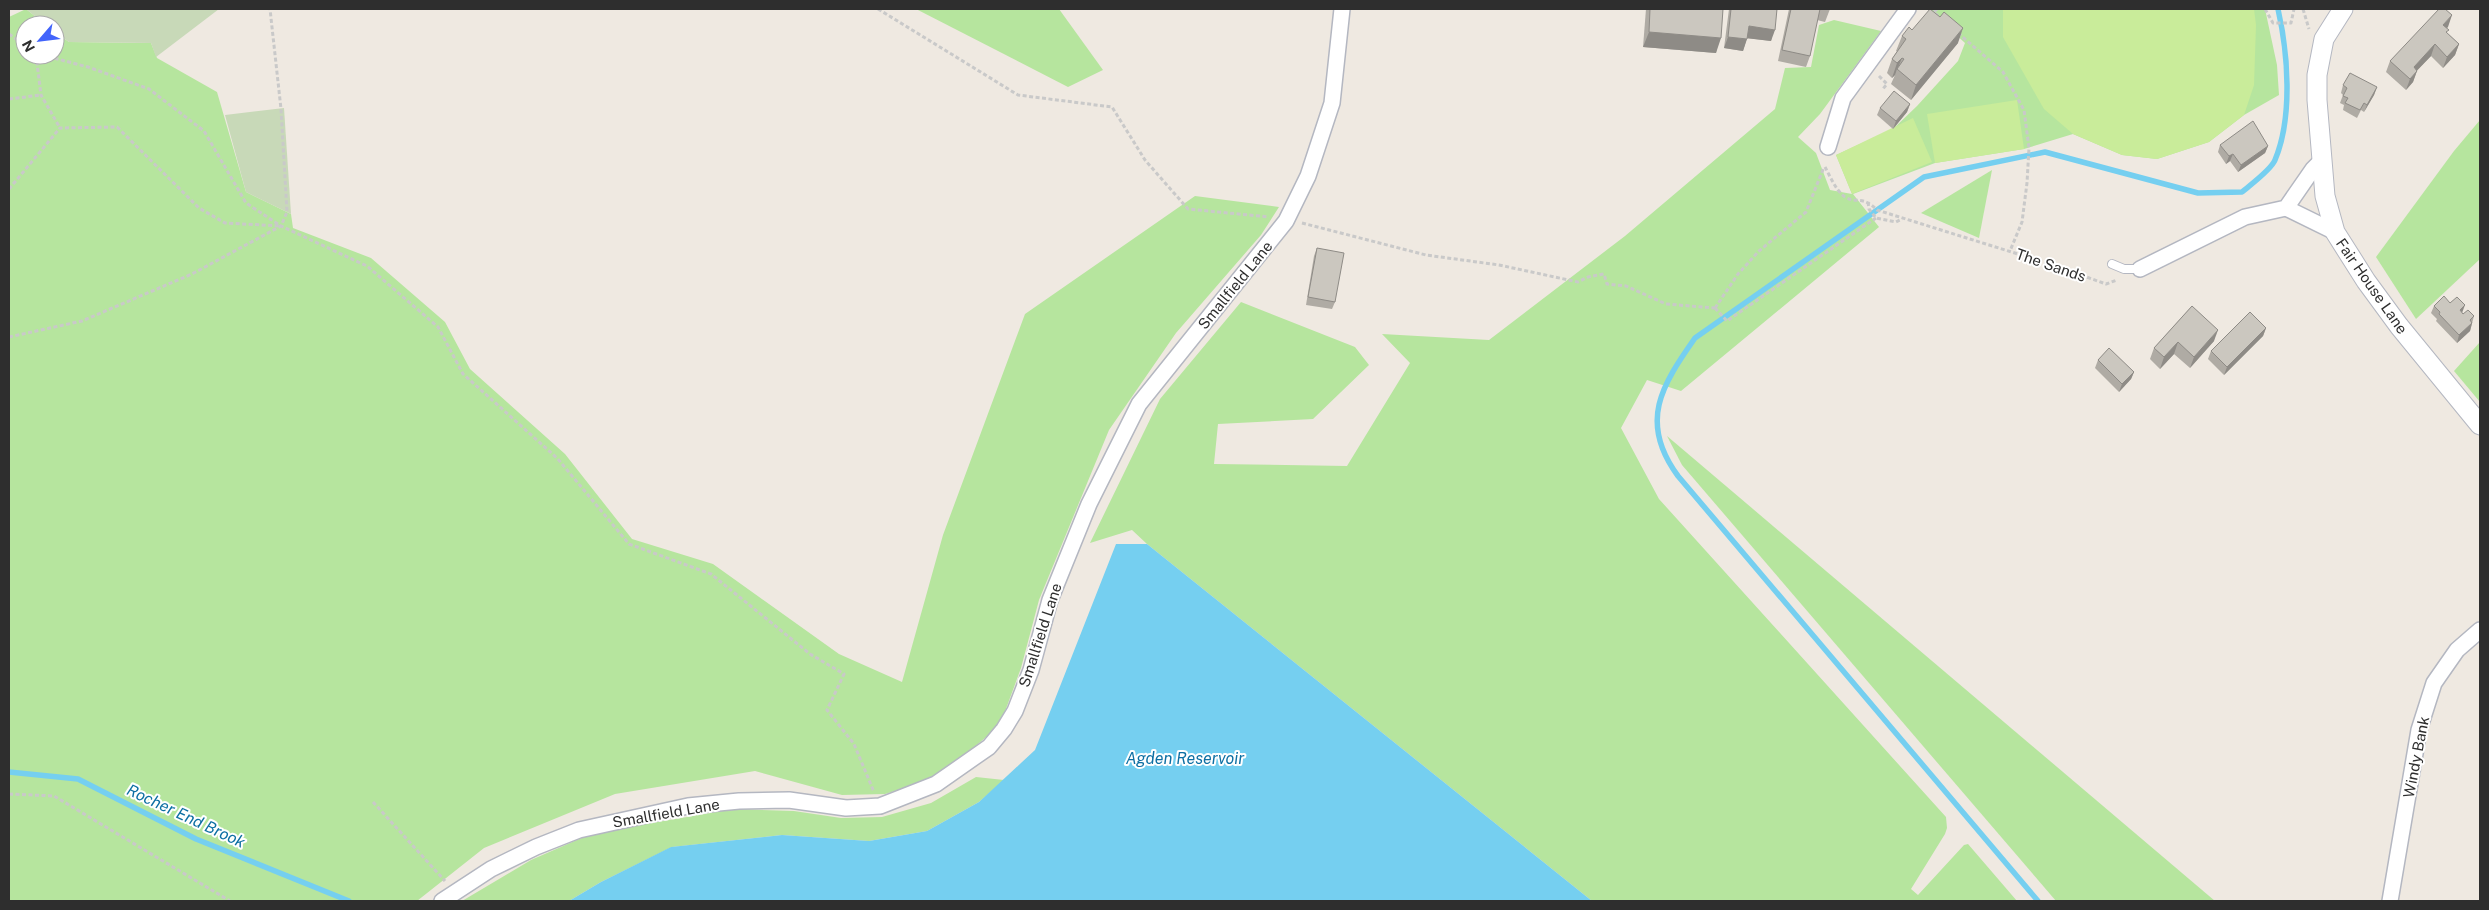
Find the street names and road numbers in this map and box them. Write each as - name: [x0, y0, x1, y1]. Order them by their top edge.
- street label: Fair House Lane: [2333, 235, 2411, 337]
- street label: Smallfield Lane: [1194, 238, 1276, 332]
- street label: The Sands: [2014, 245, 2088, 285]
- street label: Smallfield Lane: [1015, 581, 1065, 689]
- street label: Windy Bank: [2400, 715, 2432, 799]
- street label: Smallfield Lane: [611, 795, 721, 831]

